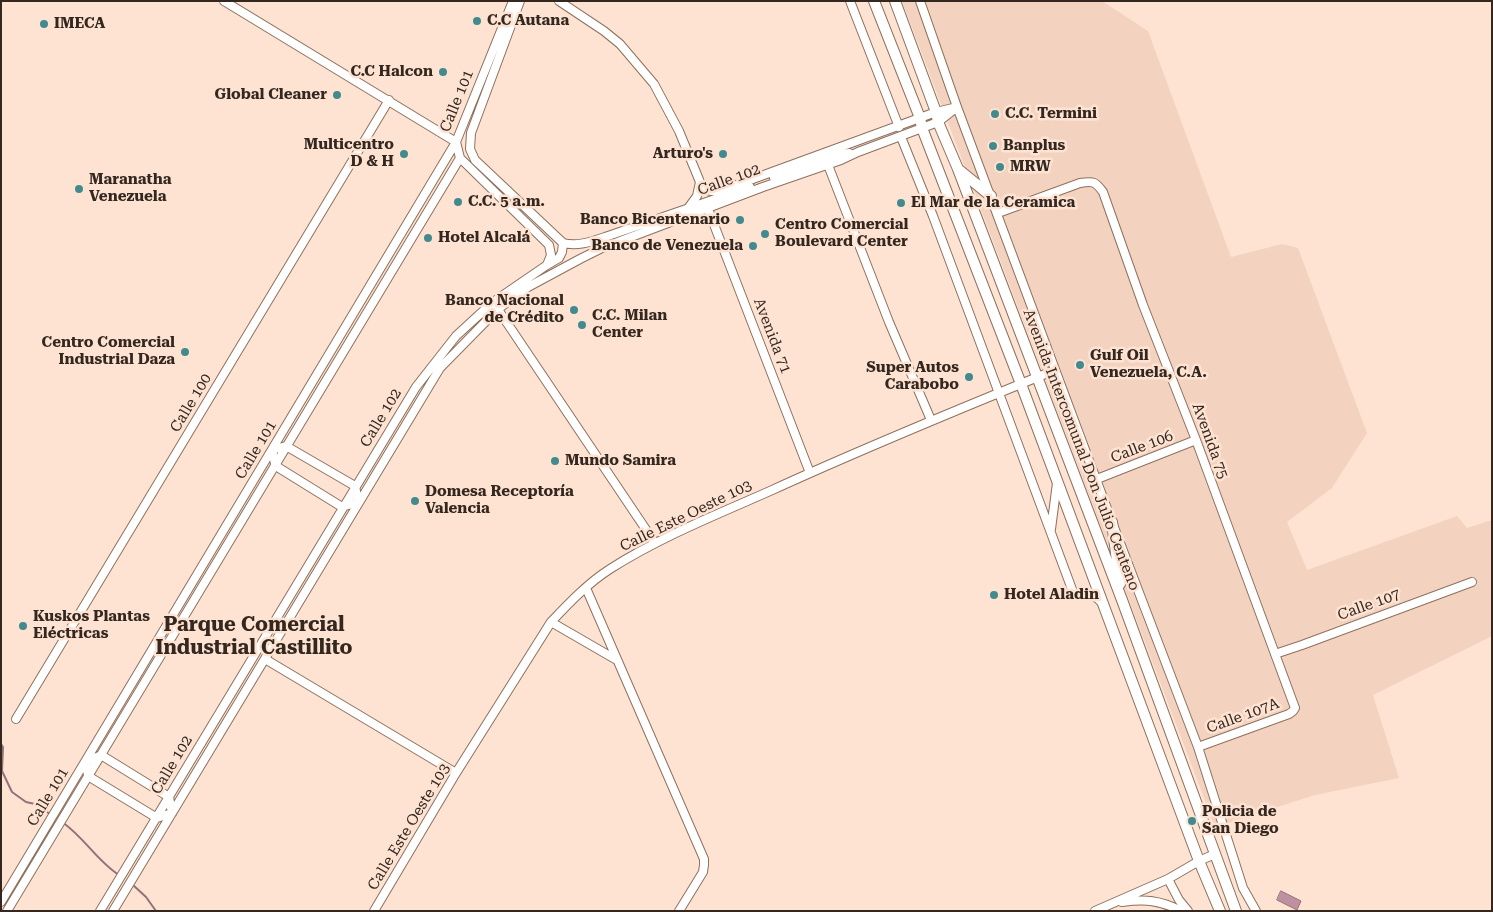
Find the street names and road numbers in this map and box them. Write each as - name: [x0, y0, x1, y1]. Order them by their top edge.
- street label: Calle 101: [436, 67, 478, 135]
- street label: Calle 102: [695, 160, 763, 200]
- street label: Avenida 71: [749, 296, 795, 376]
- street label: Avenida Intercomunal Don Julio Centeno: [1019, 307, 1143, 593]
- street label: Calle 100: [166, 370, 216, 436]
- street label: Calle 102: [356, 385, 406, 451]
- street label: Avenida 75: [1188, 401, 1232, 481]
- street label: Calle 101: [231, 417, 281, 483]
- street label: Calle 106: [1108, 427, 1176, 467]
- street label: Calle Este Oeste 103: [617, 476, 755, 556]
- street label: Calle 107: [1335, 585, 1403, 625]
- street label: Calle 107A: [1204, 695, 1282, 737]
- street label: Calle 102: [147, 732, 197, 798]
- street label: Calle Este Oeste 103: [364, 760, 454, 894]
- street label: Calle 101: [23, 764, 73, 830]

